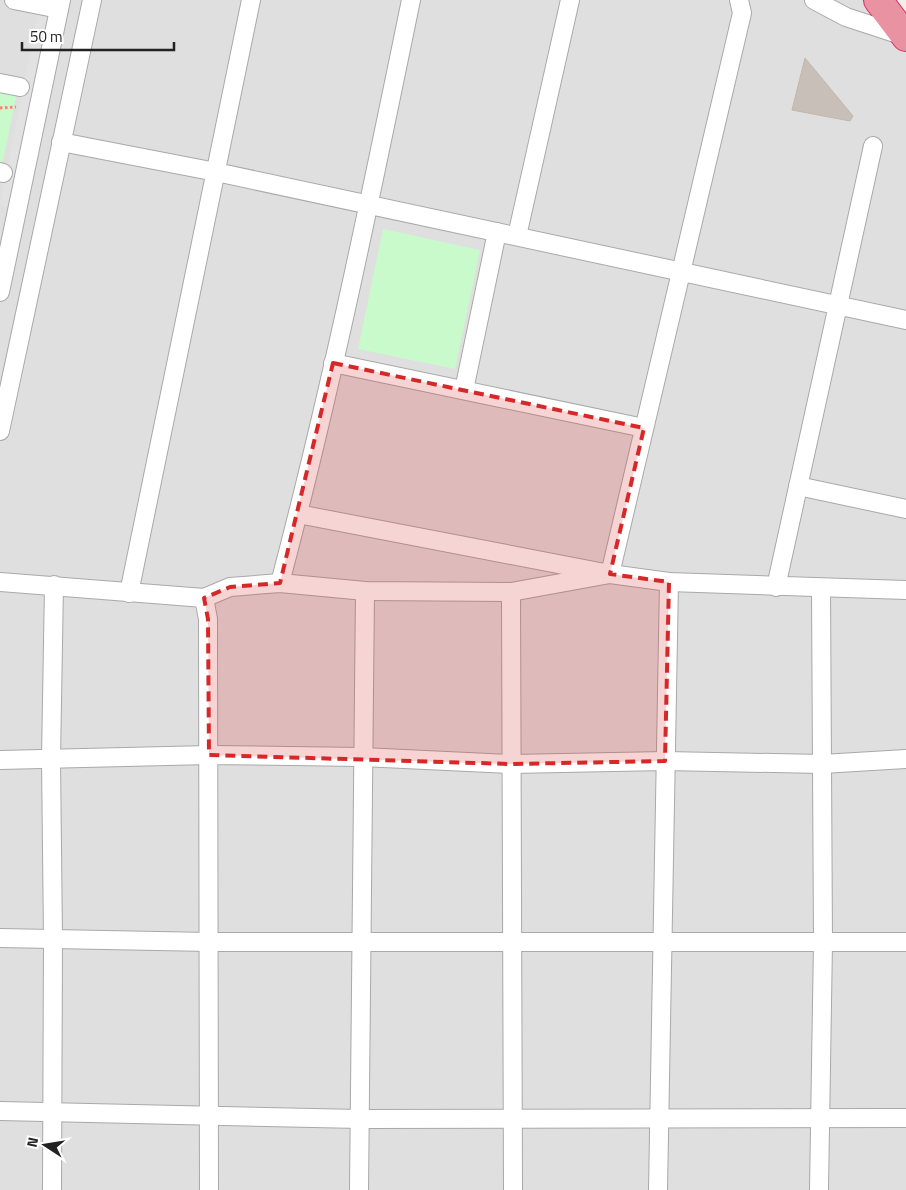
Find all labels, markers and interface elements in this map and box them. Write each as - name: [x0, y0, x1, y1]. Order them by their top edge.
- scale bar: [22, 20, 175, 52]
- text: 50 m: [30, 25, 63, 48]
- north arrow: [20, 1120, 70, 1170]
- text: N: [21, 1135, 43, 1149]

